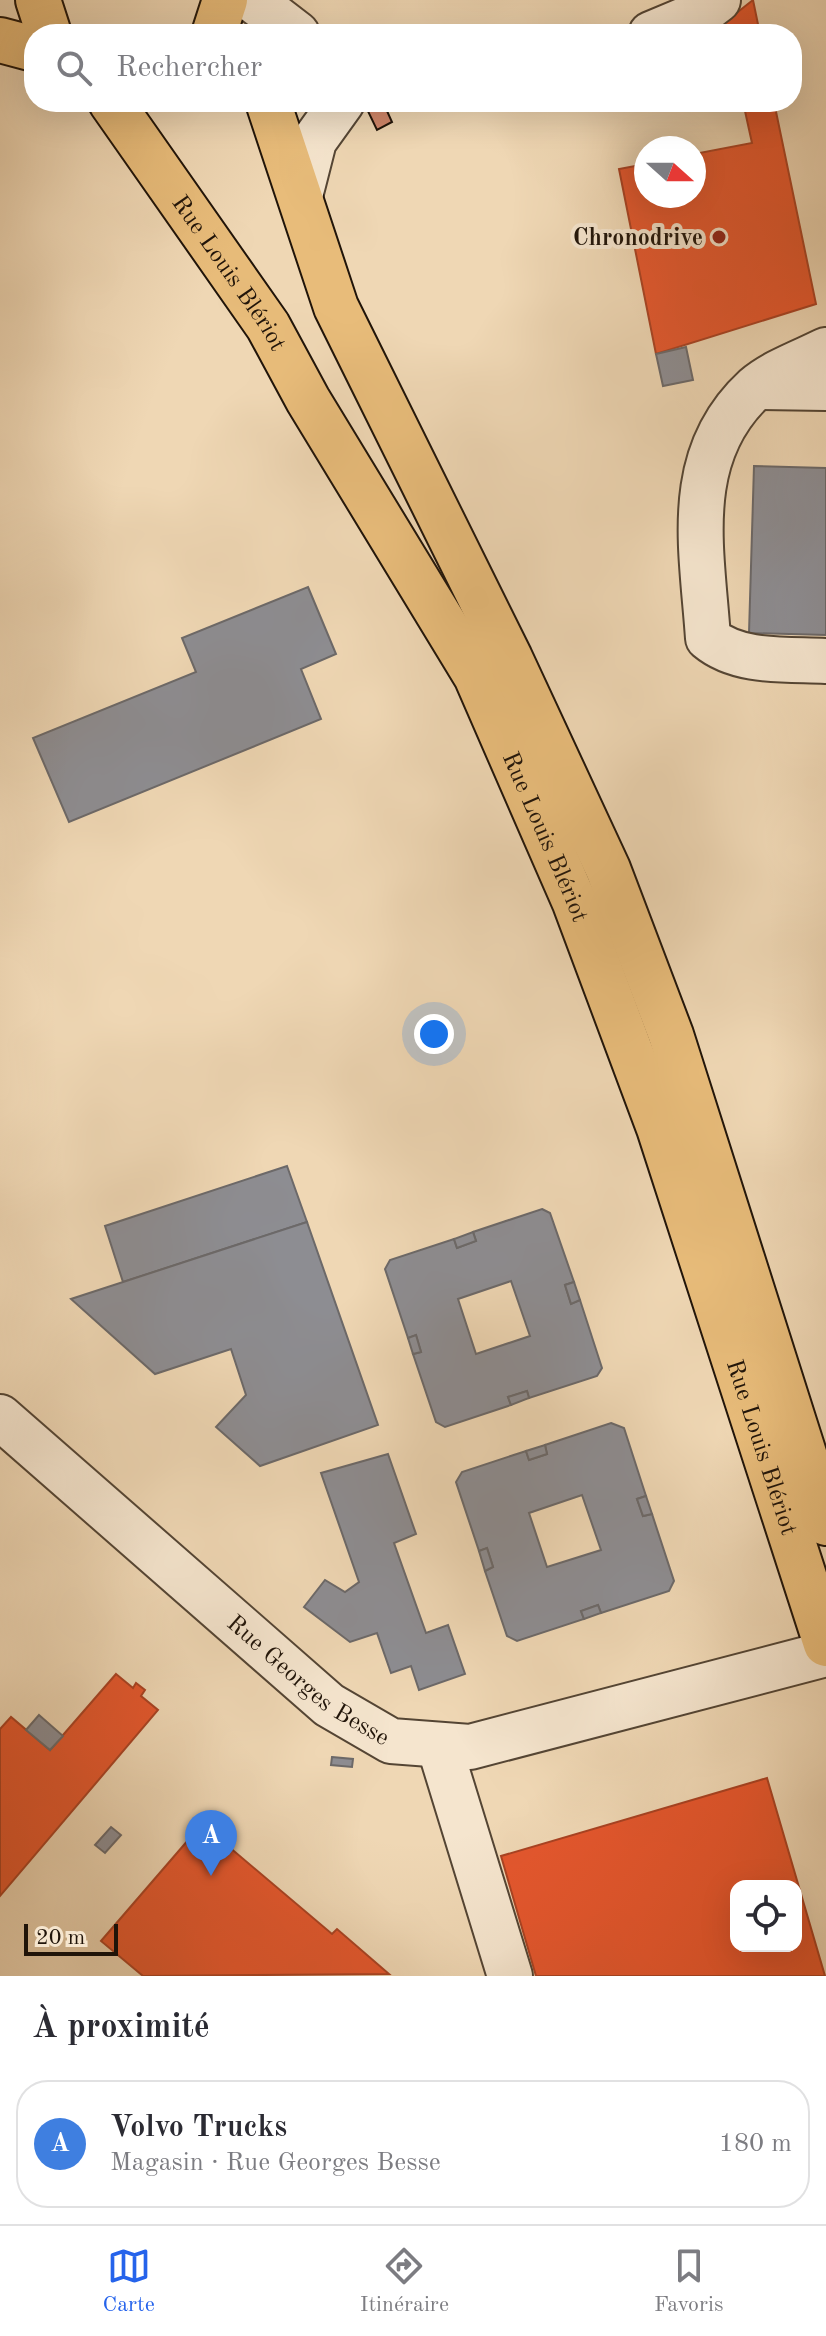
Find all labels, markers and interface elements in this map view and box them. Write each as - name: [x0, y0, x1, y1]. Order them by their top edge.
- search box: [24, 24, 802, 112]
- icon: search: [52, 46, 96, 90]
- text: Rechercher: [116, 53, 262, 83]
- north arrow: [634, 136, 706, 208]
- street label: Rue Louis Blériot: [166, 192, 289, 355]
- place label: Chronodrive: [573, 227, 703, 251]
- marker: Chronodrive: [710, 228, 728, 246]
- street label: Rue Louis Blériot: [497, 749, 591, 926]
- your location: [414, 1014, 454, 1054]
- street label: Rue Louis Blériot: [721, 1357, 800, 1538]
- street label: Rue Georges Besse: [222, 1612, 393, 1751]
- pin: A: [185, 1810, 237, 1876]
- map controls: [730, 1880, 802, 1952]
- button: locate: [730, 1880, 802, 1952]
- scale bar: [24, 1920, 118, 1956]
- text: 20 m: [36, 1927, 85, 1949]
- text: À proximité: [32, 2011, 210, 2045]
- text: Volvo Trucks: [110, 2113, 287, 2143]
- text: A: [50, 2131, 70, 2157]
- text: 180 m: [719, 2131, 792, 2157]
- text: Magasin · Rue Georges Besse: [110, 2150, 441, 2176]
- tab: Carte: [102, 2244, 155, 2319]
- tab: Itinéraire: [360, 2244, 449, 2319]
- tab: Favoris: [654, 2244, 724, 2319]

